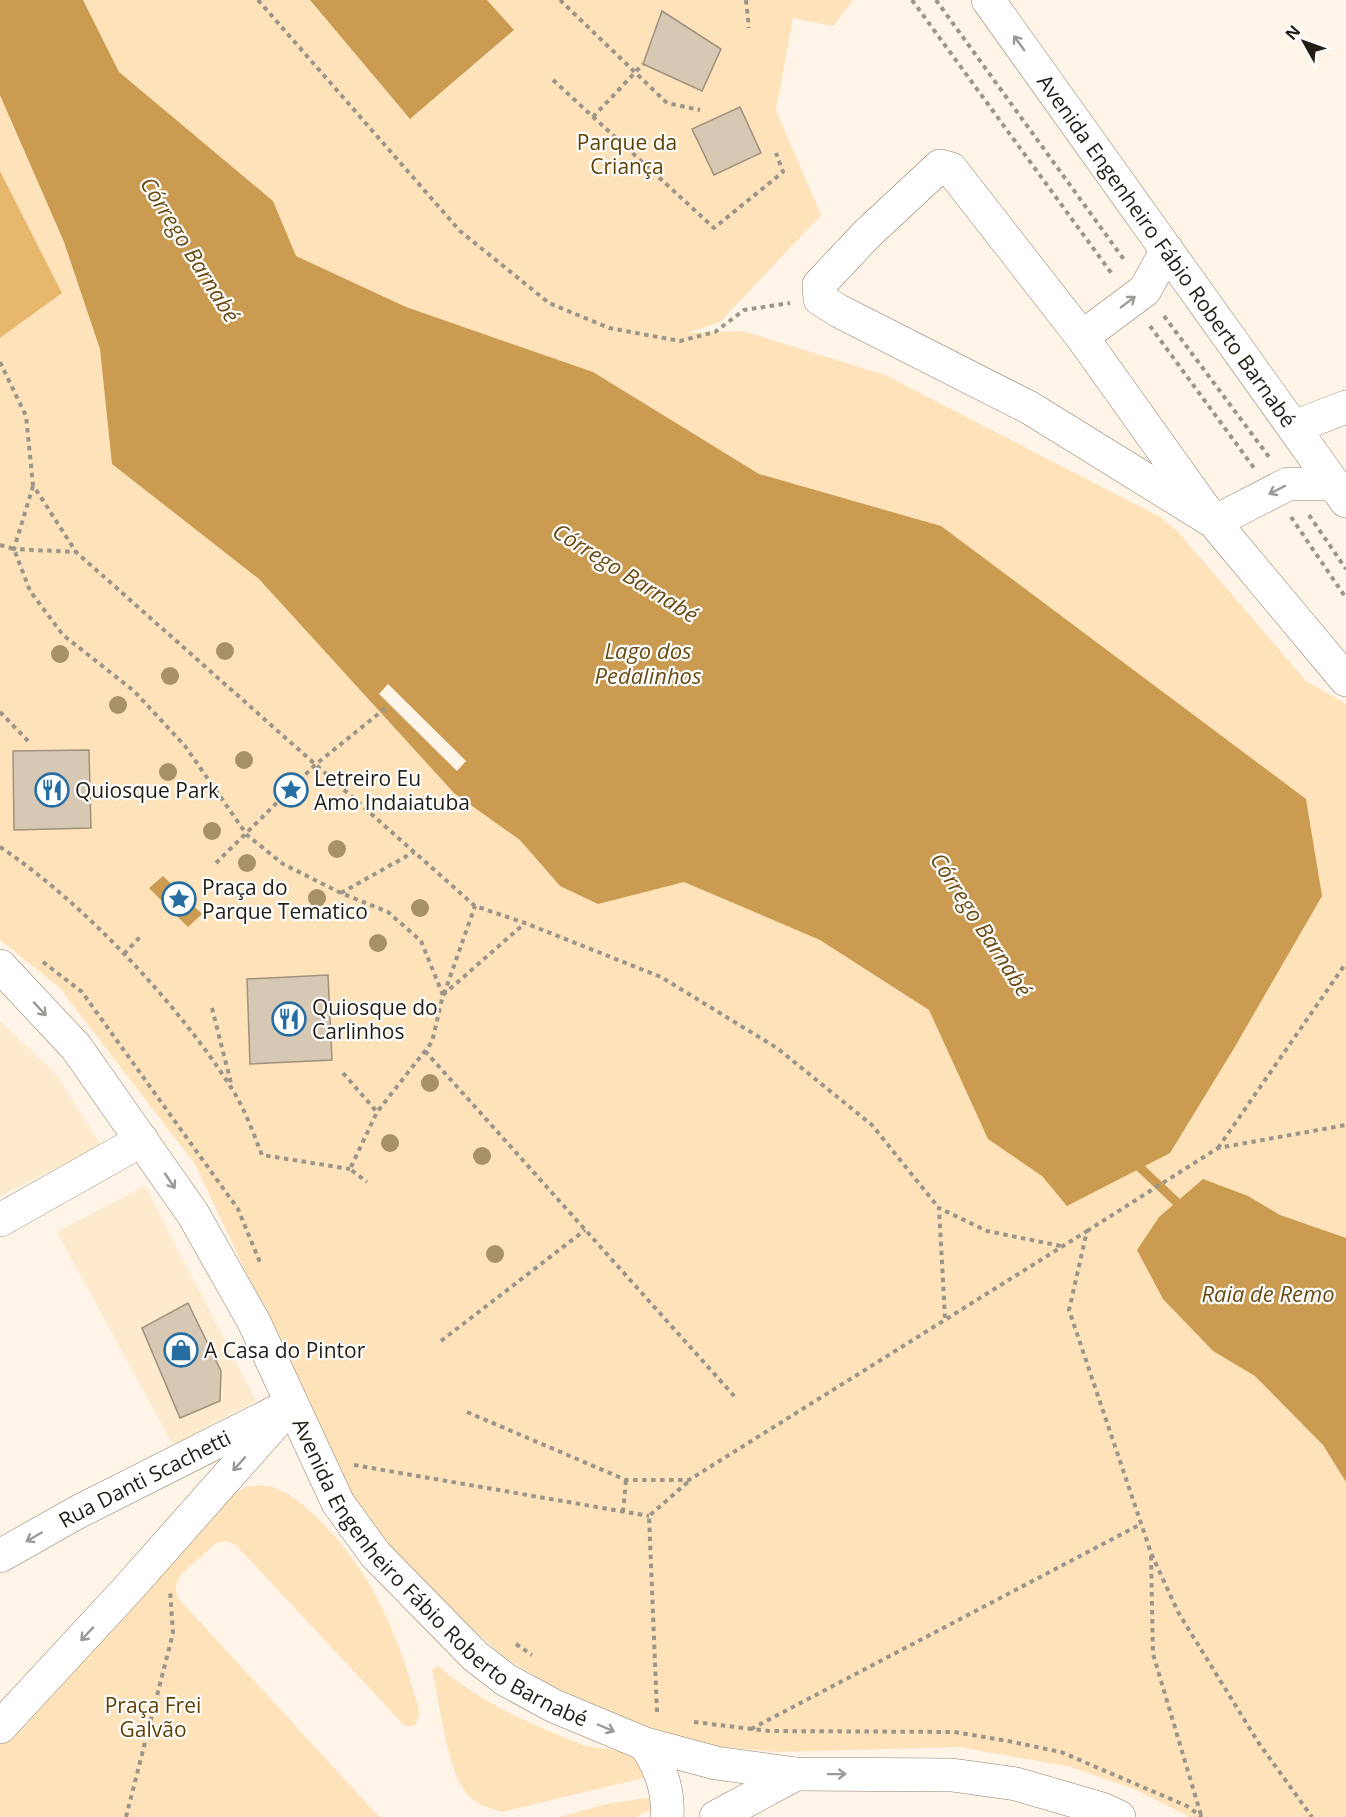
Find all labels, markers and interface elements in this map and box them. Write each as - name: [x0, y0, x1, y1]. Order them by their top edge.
- north arrow: [1274, 12, 1334, 72]
- text: N: [1280, 20, 1305, 44]
- one-way arrow: [1013, 36, 1025, 52]
- street label: Avenida Engenheiro Fábio Roberto Barnabé: [1031, 69, 1303, 433]
- park label: Parque da Criança: [577, 128, 677, 180]
- water label: Córrego Barnabé: [134, 171, 248, 327]
- one-way arrow: [1120, 296, 1136, 309]
- one-way arrow: [1269, 484, 1286, 496]
- water label: Córrego Barnabé: [548, 515, 704, 629]
- water label: Lago dos Pedalinhos: [595, 635, 702, 690]
- place label: Letreiro Eu Amo Indaiatuba: [314, 764, 470, 816]
- restaurant icon: Quiosque Park: [34, 772, 70, 808]
- place icon: Letreiro Eu Amo Indaiatuba: [273, 772, 309, 808]
- place label: Quiosque Park: [75, 776, 219, 804]
- water label: Córrego Barnabé: [924, 846, 1040, 1002]
- place label: Praça do Parque Tematico: [202, 873, 368, 925]
- place icon: Praça do Parque Tematico: [161, 881, 197, 917]
- place label: Quiosque do Carlinhos: [312, 993, 438, 1045]
- one-way arrow: [33, 1001, 47, 1016]
- restaurant icon: Quiosque do Carlinhos: [271, 1001, 307, 1037]
- one-way arrow: [164, 1172, 176, 1188]
- water label: Raia de Remo: [1201, 1278, 1335, 1308]
- shop icon: A Casa do Pintor: [163, 1332, 199, 1368]
- place label: A Casa do Pintor: [204, 1336, 366, 1364]
- street label: Avenida Engenheiro Fábio Roberto Barnabé: [286, 1413, 592, 1733]
- street label: Rua Danti Scachetti: [53, 1423, 235, 1534]
- one-way arrow: [232, 1457, 246, 1472]
- one-way arrow: [26, 1531, 43, 1543]
- one-way arrow: [80, 1626, 94, 1641]
- park label: Praça Frei Galvão: [105, 1691, 201, 1743]
- one-way arrow: [596, 1723, 615, 1734]
- one-way arrow: [826, 1768, 846, 1780]

